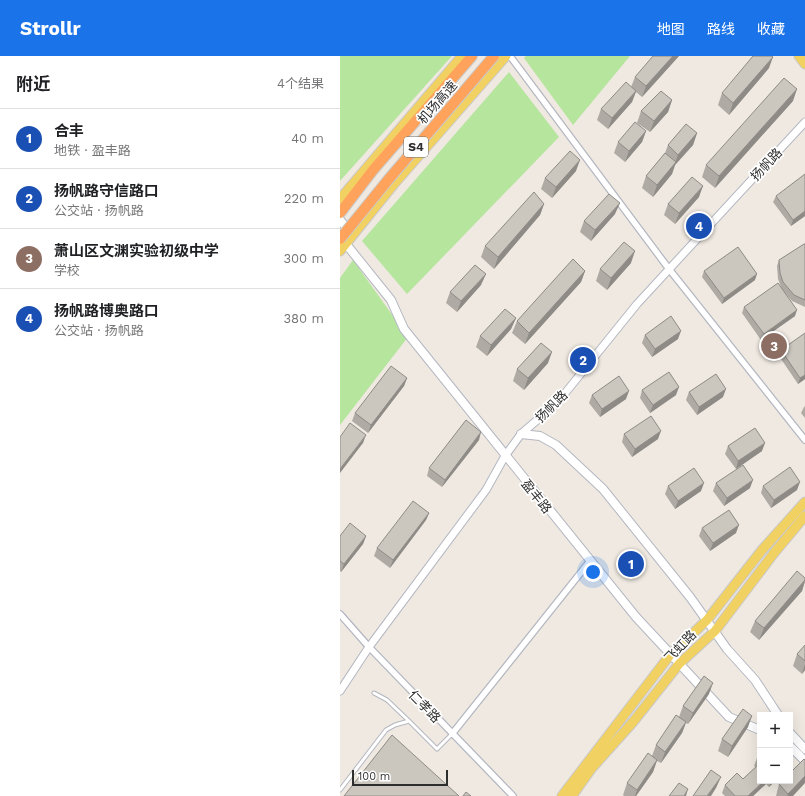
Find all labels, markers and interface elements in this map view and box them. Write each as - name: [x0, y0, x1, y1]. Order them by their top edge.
- text: Strollr: [20, 17, 81, 40]
- text: 地图: [657, 21, 685, 37]
- text: 路线: [707, 21, 735, 37]
- text: 收藏: [757, 21, 785, 37]
- text: 附近: [16, 74, 50, 94]
- text: 4个结果: [277, 76, 324, 91]
- street label: 机场高速: [415, 78, 460, 127]
- text: 合丰: [54, 122, 84, 140]
- text: 1: [26, 131, 32, 146]
- text: 40 m: [291, 131, 324, 146]
- road number: S4: [404, 137, 428, 157]
- text: 地铁 · 盈丰路: [54, 143, 131, 158]
- street label: 扬帆路: [748, 145, 785, 184]
- text: 扬帆路守信路口: [54, 182, 159, 200]
- text: 2: [25, 191, 33, 206]
- text: 220 m: [284, 191, 324, 206]
- text: 公交站 · 扬帆路: [54, 203, 144, 218]
- pin: 4: [686, 211, 712, 241]
- text: 萧山区文渊实验初级中学: [54, 242, 219, 260]
- text: 3: [25, 251, 33, 266]
- text: 300 m: [283, 251, 324, 266]
- text: 学校: [54, 263, 80, 278]
- text: 扬帆路博奥路口: [54, 302, 159, 320]
- text: 4: [25, 311, 33, 326]
- text: 380 m: [284, 311, 324, 326]
- text: 公交站 · 扬帆路: [54, 323, 144, 338]
- pin: 3: [761, 331, 787, 361]
- pin: 2: [570, 345, 596, 375]
- street label: 扬帆路: [532, 387, 570, 425]
- street label: 盈丰路: [519, 476, 555, 516]
- pin: 1: [618, 549, 644, 579]
- your location: [583, 562, 603, 582]
- street label: 飞虹路: [661, 627, 699, 666]
- street label: 仁孝路: [406, 687, 444, 726]
- map controls: [757, 712, 793, 784]
- button: +: [757, 712, 793, 748]
- button: −: [757, 748, 793, 784]
- scale bar: [352, 768, 448, 787]
- text: 100 m: [358, 770, 390, 783]

